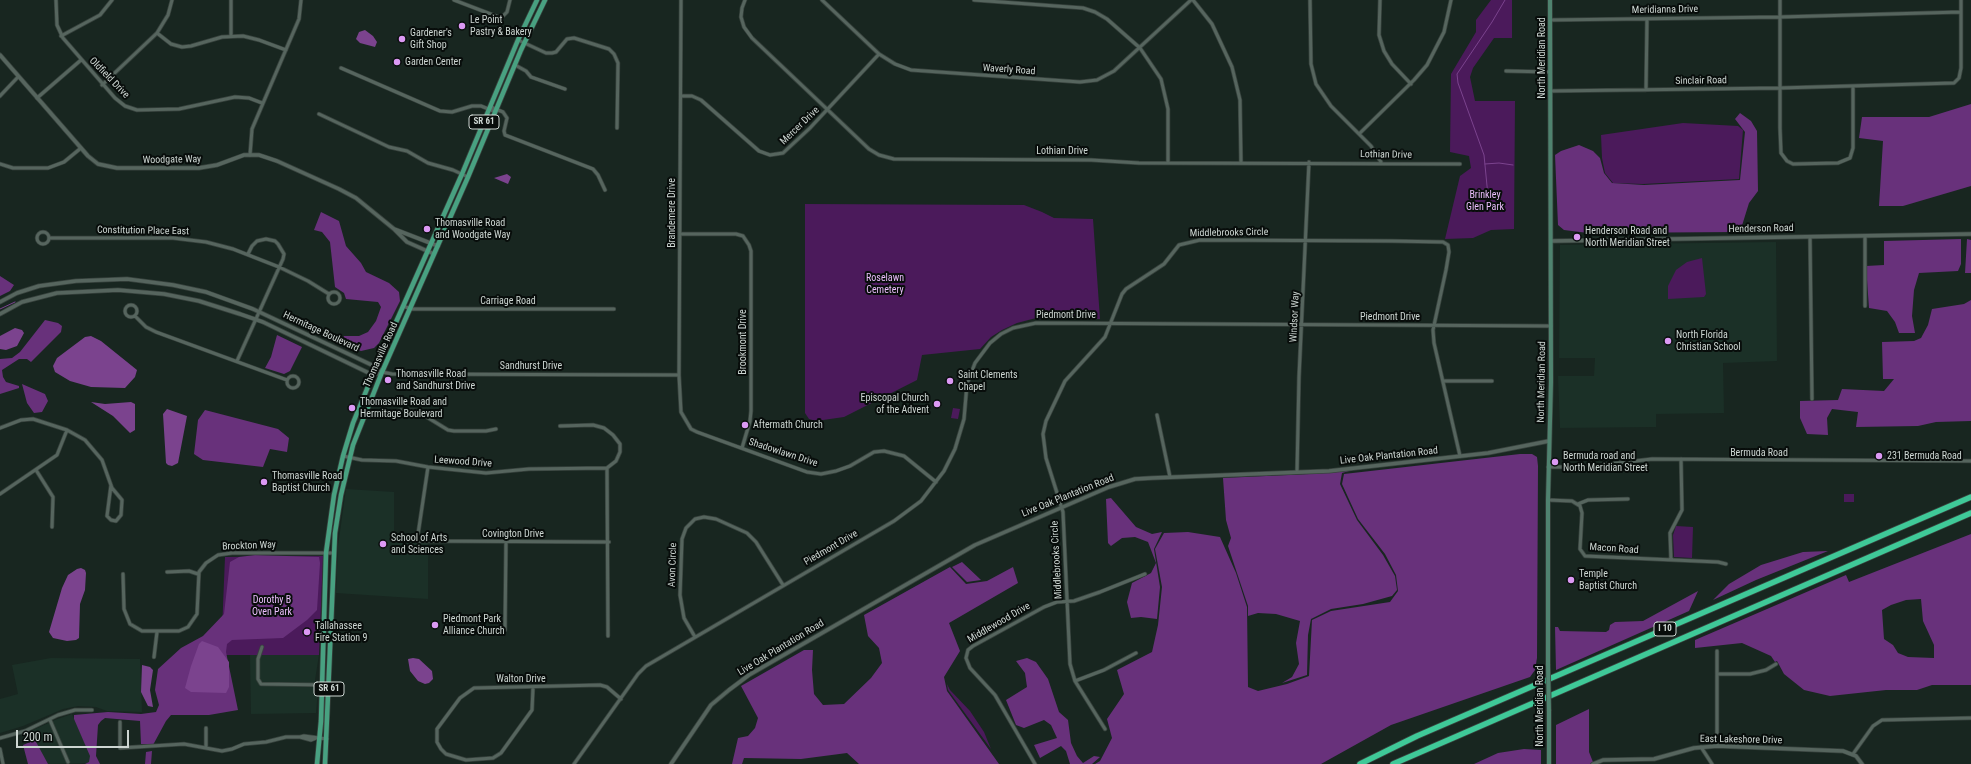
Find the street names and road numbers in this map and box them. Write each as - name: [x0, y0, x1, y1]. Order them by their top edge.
- street label: Meridianna Drive: [1632, 3, 1698, 17]
- street label: North Meridian Road: [1536, 17, 1548, 99]
- street label: Oldfield Drive: [86, 55, 132, 101]
- street label: Waverly Road: [982, 62, 1036, 78]
- street label: Sinclair Road: [1675, 75, 1727, 87]
- street label: Mercer Drive: [778, 104, 822, 148]
- road number: SR 61: [469, 115, 499, 129]
- street label: Lothian Drive: [1036, 145, 1088, 157]
- street label: Lothian Drive: [1360, 149, 1412, 161]
- street label: Woodgate Way: [143, 153, 201, 167]
- street label: Brandemere Drive: [666, 178, 678, 248]
- street label: Henderson Road: [1728, 222, 1794, 236]
- street label: Constitution Place East: [97, 224, 189, 238]
- street label: Middlebrooks Circle: [1190, 226, 1268, 240]
- street label: Windsor Way: [1288, 291, 1302, 343]
- street label: Carriage Road: [480, 295, 536, 307]
- street label: Hermitage Boulevard: [281, 309, 361, 355]
- street label: Brookmont Drive: [737, 309, 749, 375]
- street label: Piedmont Drive: [1036, 309, 1096, 321]
- street label: Piedmont Drive: [1360, 311, 1420, 323]
- street label: Thomasville Road: [361, 321, 401, 389]
- street label: North Meridian Road: [1535, 341, 1549, 423]
- street label: Sandhurst Drive: [500, 360, 562, 372]
- street label: Shadowlawn Drive: [747, 436, 819, 470]
- street label: Live Oak Plantation Road: [1339, 445, 1439, 467]
- street label: Bermuda Road: [1730, 447, 1788, 459]
- street label: Leewood Drive: [434, 454, 492, 470]
- street label: Live Oak Plantation Road: [1020, 472, 1116, 520]
- street label: Middlebrooks Circle: [1049, 520, 1065, 600]
- street label: Covington Drive: [482, 528, 544, 540]
- street label: Piedmont Drive: [802, 528, 860, 568]
- street label: Brockton Way: [222, 539, 276, 553]
- street label: Macon Road: [1589, 541, 1639, 557]
- street label: Avon Circle: [666, 543, 680, 587]
- street label: Middlewood Drive: [965, 600, 1033, 646]
- street label: Live Oak Plantation Road: [736, 617, 826, 679]
- road number: I 10: [1654, 622, 1676, 636]
- street label: North Meridian Road: [1534, 665, 1546, 747]
- street label: Walton Drive: [496, 673, 546, 685]
- road number: SR 61: [314, 682, 344, 696]
- street label: East Lakeshore Drive: [1700, 733, 1782, 747]

